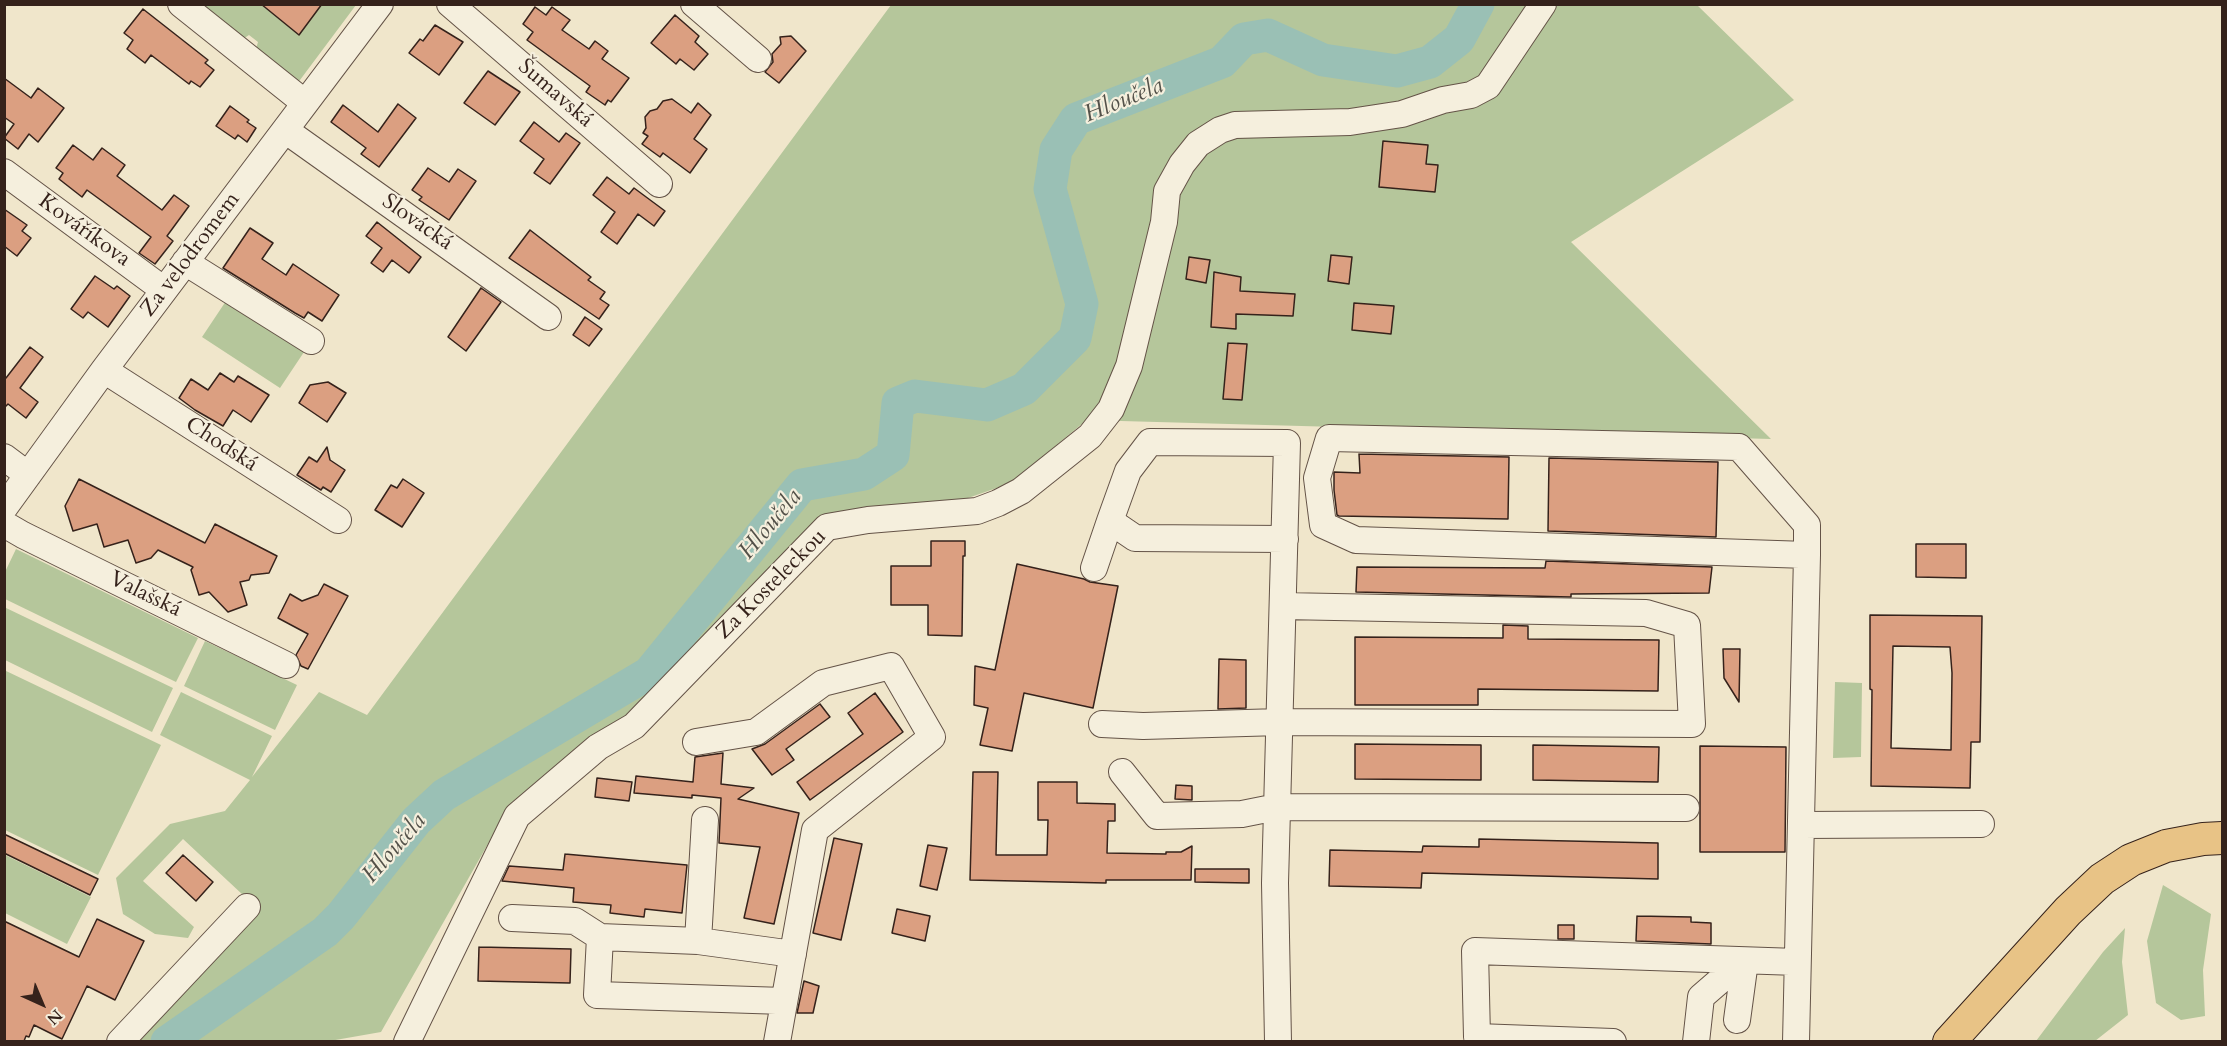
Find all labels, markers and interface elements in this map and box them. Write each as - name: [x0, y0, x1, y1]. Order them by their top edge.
- street label: Šumavská: [512, 54, 598, 134]
- water label: Hloučela: [1080, 72, 1168, 130]
- street label: Za velodromem: [136, 188, 246, 322]
- street label: Kováříkova: [33, 189, 135, 273]
- street label: Slovácká: [376, 189, 458, 257]
- street label: Chodská: [180, 412, 262, 478]
- water label: Hloučela: [733, 484, 809, 566]
- street label: Za Kosteleckou: [711, 524, 833, 646]
- street label: Valašská: [105, 566, 185, 624]
- water label: Hloučela: [357, 808, 433, 890]
- north arrow: [12, 974, 72, 1034]
- text: N: [42, 1004, 67, 1030]

